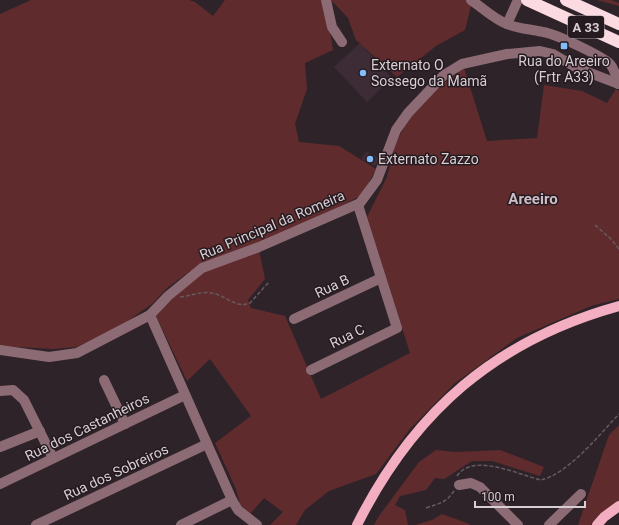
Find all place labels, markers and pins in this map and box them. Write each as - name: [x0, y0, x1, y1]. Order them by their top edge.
- marker: Rua do Areeiro (Frtr A33): [559, 41, 569, 51]
- place label: Rua do Areeiro (Frtr A33): [518, 53, 610, 86]
- place label: Externato O Sossego da Mamã: [371, 57, 487, 89]
- marker: Externato O Sossego da Mamã: [358, 68, 368, 78]
- place label: Externato Zazzo: [378, 151, 479, 167]
- marker: Externato Zazzo: [365, 154, 375, 164]

